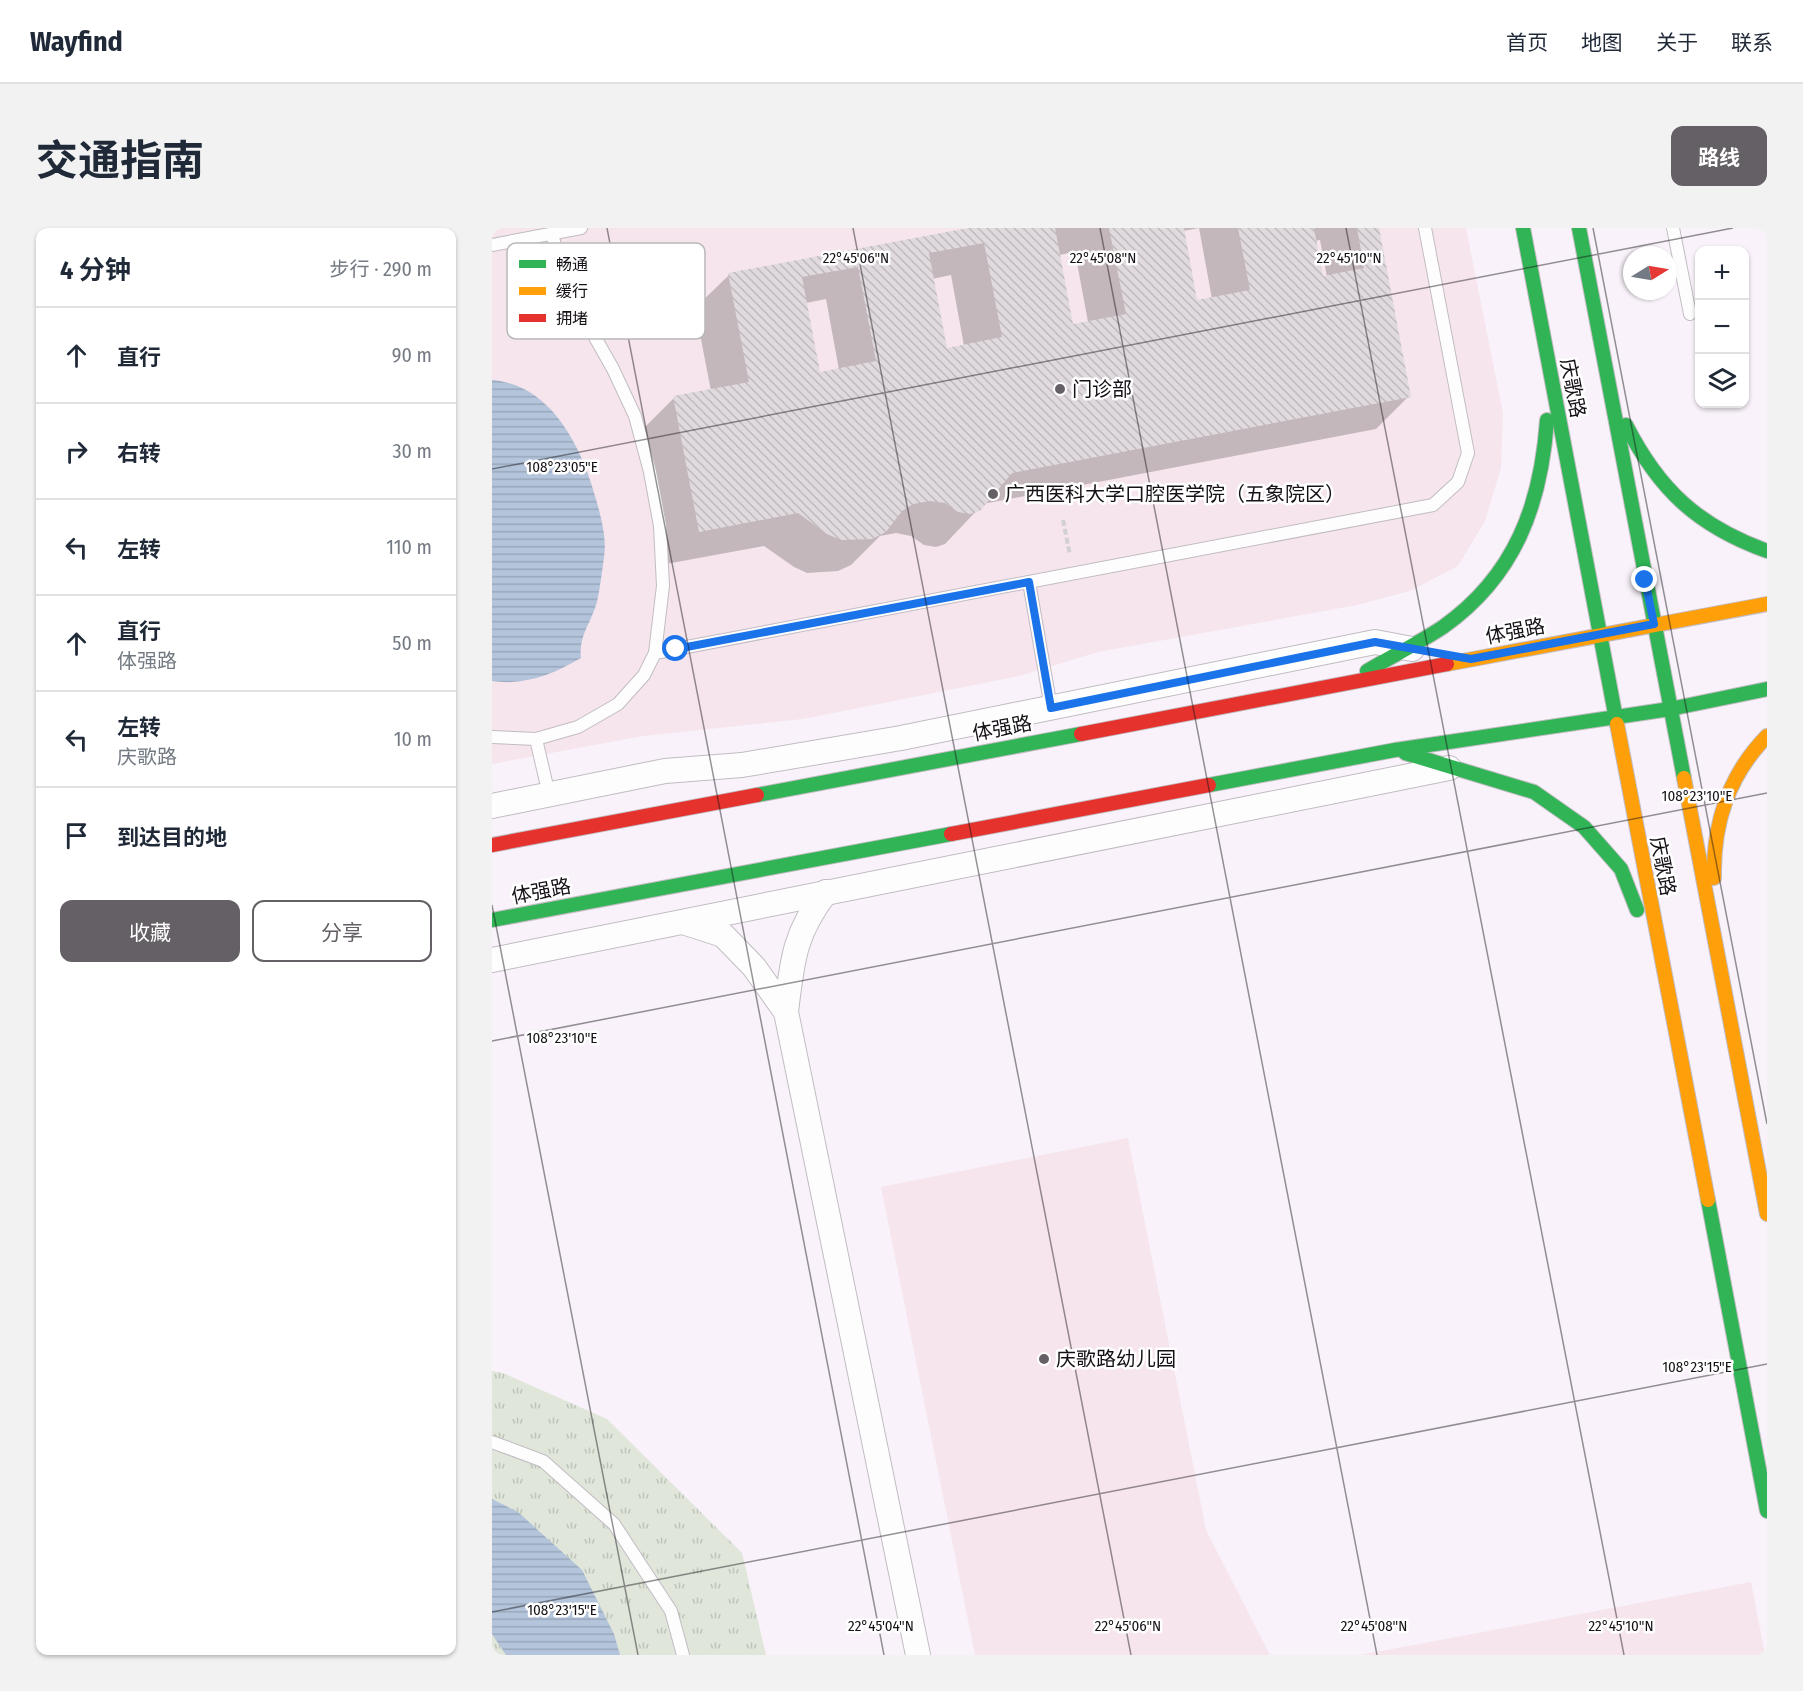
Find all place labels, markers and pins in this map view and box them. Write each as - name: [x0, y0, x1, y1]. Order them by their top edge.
- place label: 门诊部: [1072, 377, 1132, 401]
- marker: 门诊部: [1053, 382, 1067, 396]
- place label: 广西医科大学口腔医学院（五象院区）: [1005, 482, 1345, 506]
- marker: 广西医科大学口腔医学院（五象院区）: [986, 487, 1000, 501]
- place label: 庆歌路幼儿园: [1056, 1347, 1176, 1371]
- marker: 庆歌路幼儿园: [1037, 1352, 1051, 1366]

